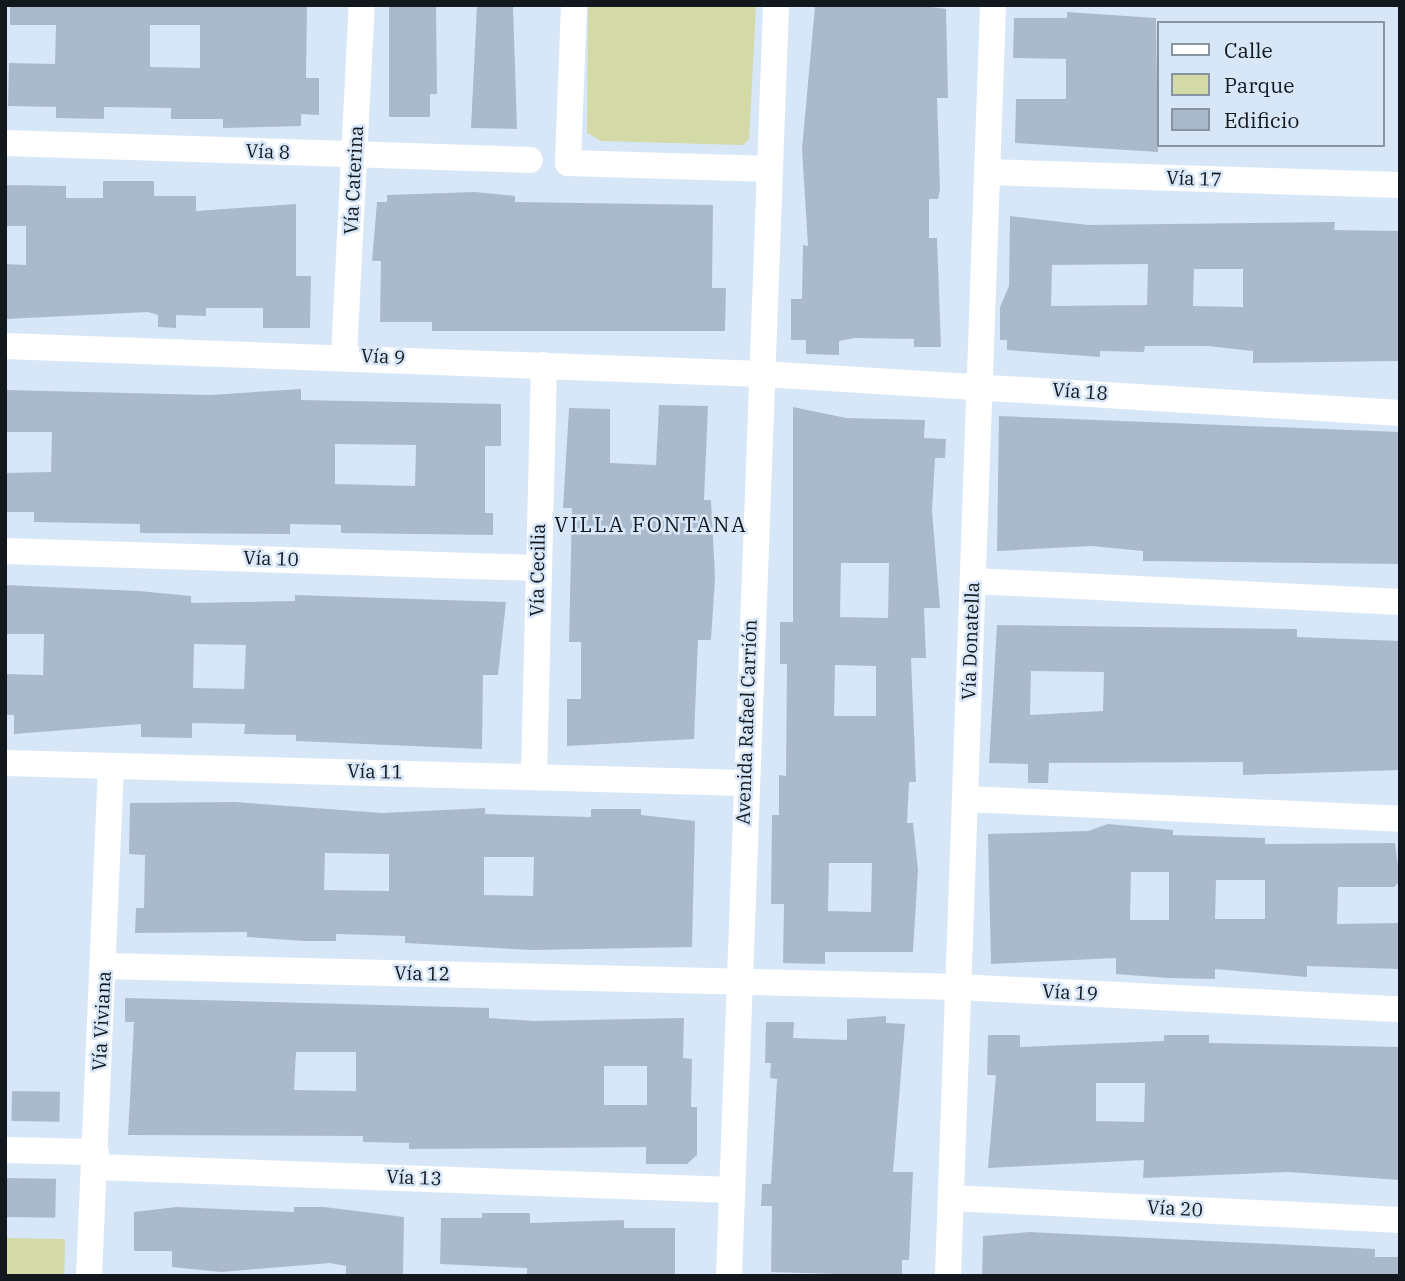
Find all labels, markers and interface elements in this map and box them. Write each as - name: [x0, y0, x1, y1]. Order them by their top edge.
- legend: [1156, 21, 1384, 147]
- text: Calle: [1224, 36, 1273, 64]
- text: Parque: [1224, 71, 1294, 99]
- text: Edificio: [1224, 106, 1299, 134]
- street label: Vía Caterina: [340, 125, 368, 235]
- street label: Vía 8: [245, 140, 291, 164]
- street label: Vía 17: [1166, 167, 1222, 191]
- street label: Vía 9: [360, 344, 406, 370]
- street label: Vía 18: [1051, 379, 1109, 405]
- district label: VILLA FONTANA: [556, 511, 746, 537]
- street label: Vía Cecilia: [526, 523, 550, 617]
- street label: Vía 10: [243, 547, 299, 571]
- street label: Vía Donatella: [958, 582, 984, 700]
- street label: Avenida Rafael Carrión: [732, 619, 762, 825]
- street label: Vía 11: [347, 760, 403, 784]
- street label: Vía 12: [394, 962, 450, 986]
- street label: Vía Viviana: [88, 970, 116, 1072]
- street label: Vía 19: [1042, 980, 1098, 1006]
- street label: Vía 13: [386, 1166, 442, 1190]
- street label: Vía 20: [1147, 1196, 1203, 1222]

